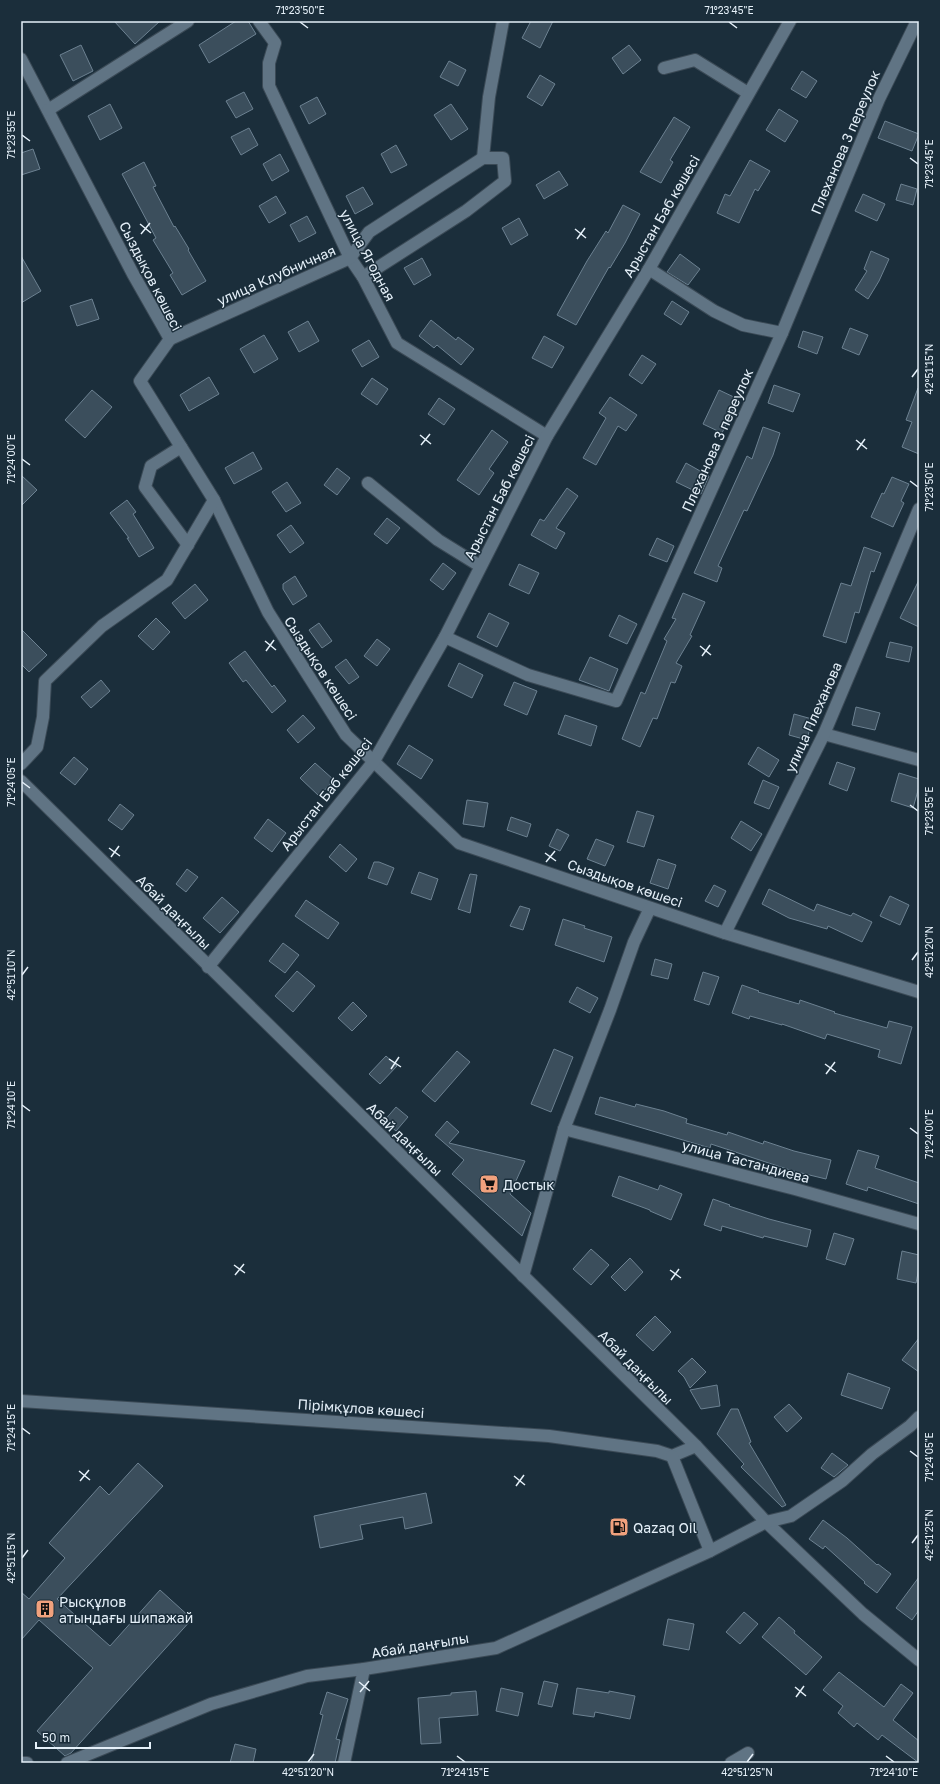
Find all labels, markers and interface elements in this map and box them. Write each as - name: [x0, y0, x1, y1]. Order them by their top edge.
- text: 71°23'50"E: [275, 4, 325, 16]
- text: 71°23'45"E: [705, 4, 754, 16]
- street label: Плеханова 3 переулок: [807, 67, 883, 217]
- text: 71°23'55"E: [5, 111, 17, 159]
- text: 71°23'45"E: [923, 140, 935, 189]
- street label: Арыстан Баб көшесі: [619, 152, 703, 280]
- street label: улица Ягодная: [337, 206, 399, 304]
- street label: Сыздықов көшесі: [116, 218, 186, 334]
- street label: улица Клубничная: [214, 241, 338, 309]
- text: 42°51'15"N: [923, 344, 935, 394]
- street label: Плеханова 3 переулок: [678, 366, 756, 514]
- street label: Арыстан Баб көшесі: [460, 431, 538, 563]
- text: 71°24'00"E: [5, 434, 17, 484]
- text: 71°23'50"E: [923, 462, 935, 512]
- street label: Сыздықов көшесі: [281, 613, 361, 723]
- street label: улица Плеханова: [781, 659, 845, 775]
- street label: Арыстан Баб көшесі: [277, 734, 375, 854]
- text: 71°24'05"E: [5, 757, 17, 807]
- text: 71°23'55"E: [923, 787, 935, 835]
- street label: Сыздықов көшесі: [565, 855, 685, 911]
- street label: Абай даңғылы: [133, 871, 215, 953]
- text: 42°51'20"N: [923, 926, 935, 978]
- text: 42°51'10"N: [5, 949, 17, 1001]
- text: 71°24'10"E: [5, 1081, 17, 1129]
- street label: Абай даңғылы: [364, 1099, 446, 1179]
- text: 71°24'00"E: [923, 1109, 935, 1159]
- street label: улица Тастандиева: [680, 1136, 812, 1186]
- supermarket icon: Достык: [478, 1173, 500, 1195]
- place label: Достык: [503, 1176, 554, 1193]
- street label: Абай даңғылы: [595, 1326, 677, 1408]
- street label: Пірімқұлов көшесі: [297, 1395, 425, 1422]
- text: 71°24'15"E: [5, 1404, 17, 1452]
- text: 71°24'05"E: [923, 1432, 935, 1482]
- text: 42°51'25"N: [923, 1509, 935, 1561]
- fuel station icon: Qazaq Oil: [608, 1516, 630, 1538]
- place label: Qazaq Oil: [633, 1519, 697, 1536]
- text: 42°51'15"N: [5, 1533, 17, 1583]
- place label: Рысқұлов атындағы шипажай: [59, 1593, 193, 1626]
- building icon: Рысқұлов атындағы шипажай: [34, 1598, 56, 1620]
- street label: Абай даңғылы: [370, 1629, 470, 1661]
- scale bar: [36, 1724, 150, 1750]
- text: 50 m: [42, 1730, 70, 1745]
- text: 42°51'20"N: [282, 1766, 334, 1778]
- text: 71°24'15"E: [441, 1766, 489, 1778]
- text: 42°51'25"N: [721, 1766, 773, 1778]
- text: 71°24'10"E: [870, 1766, 918, 1778]

